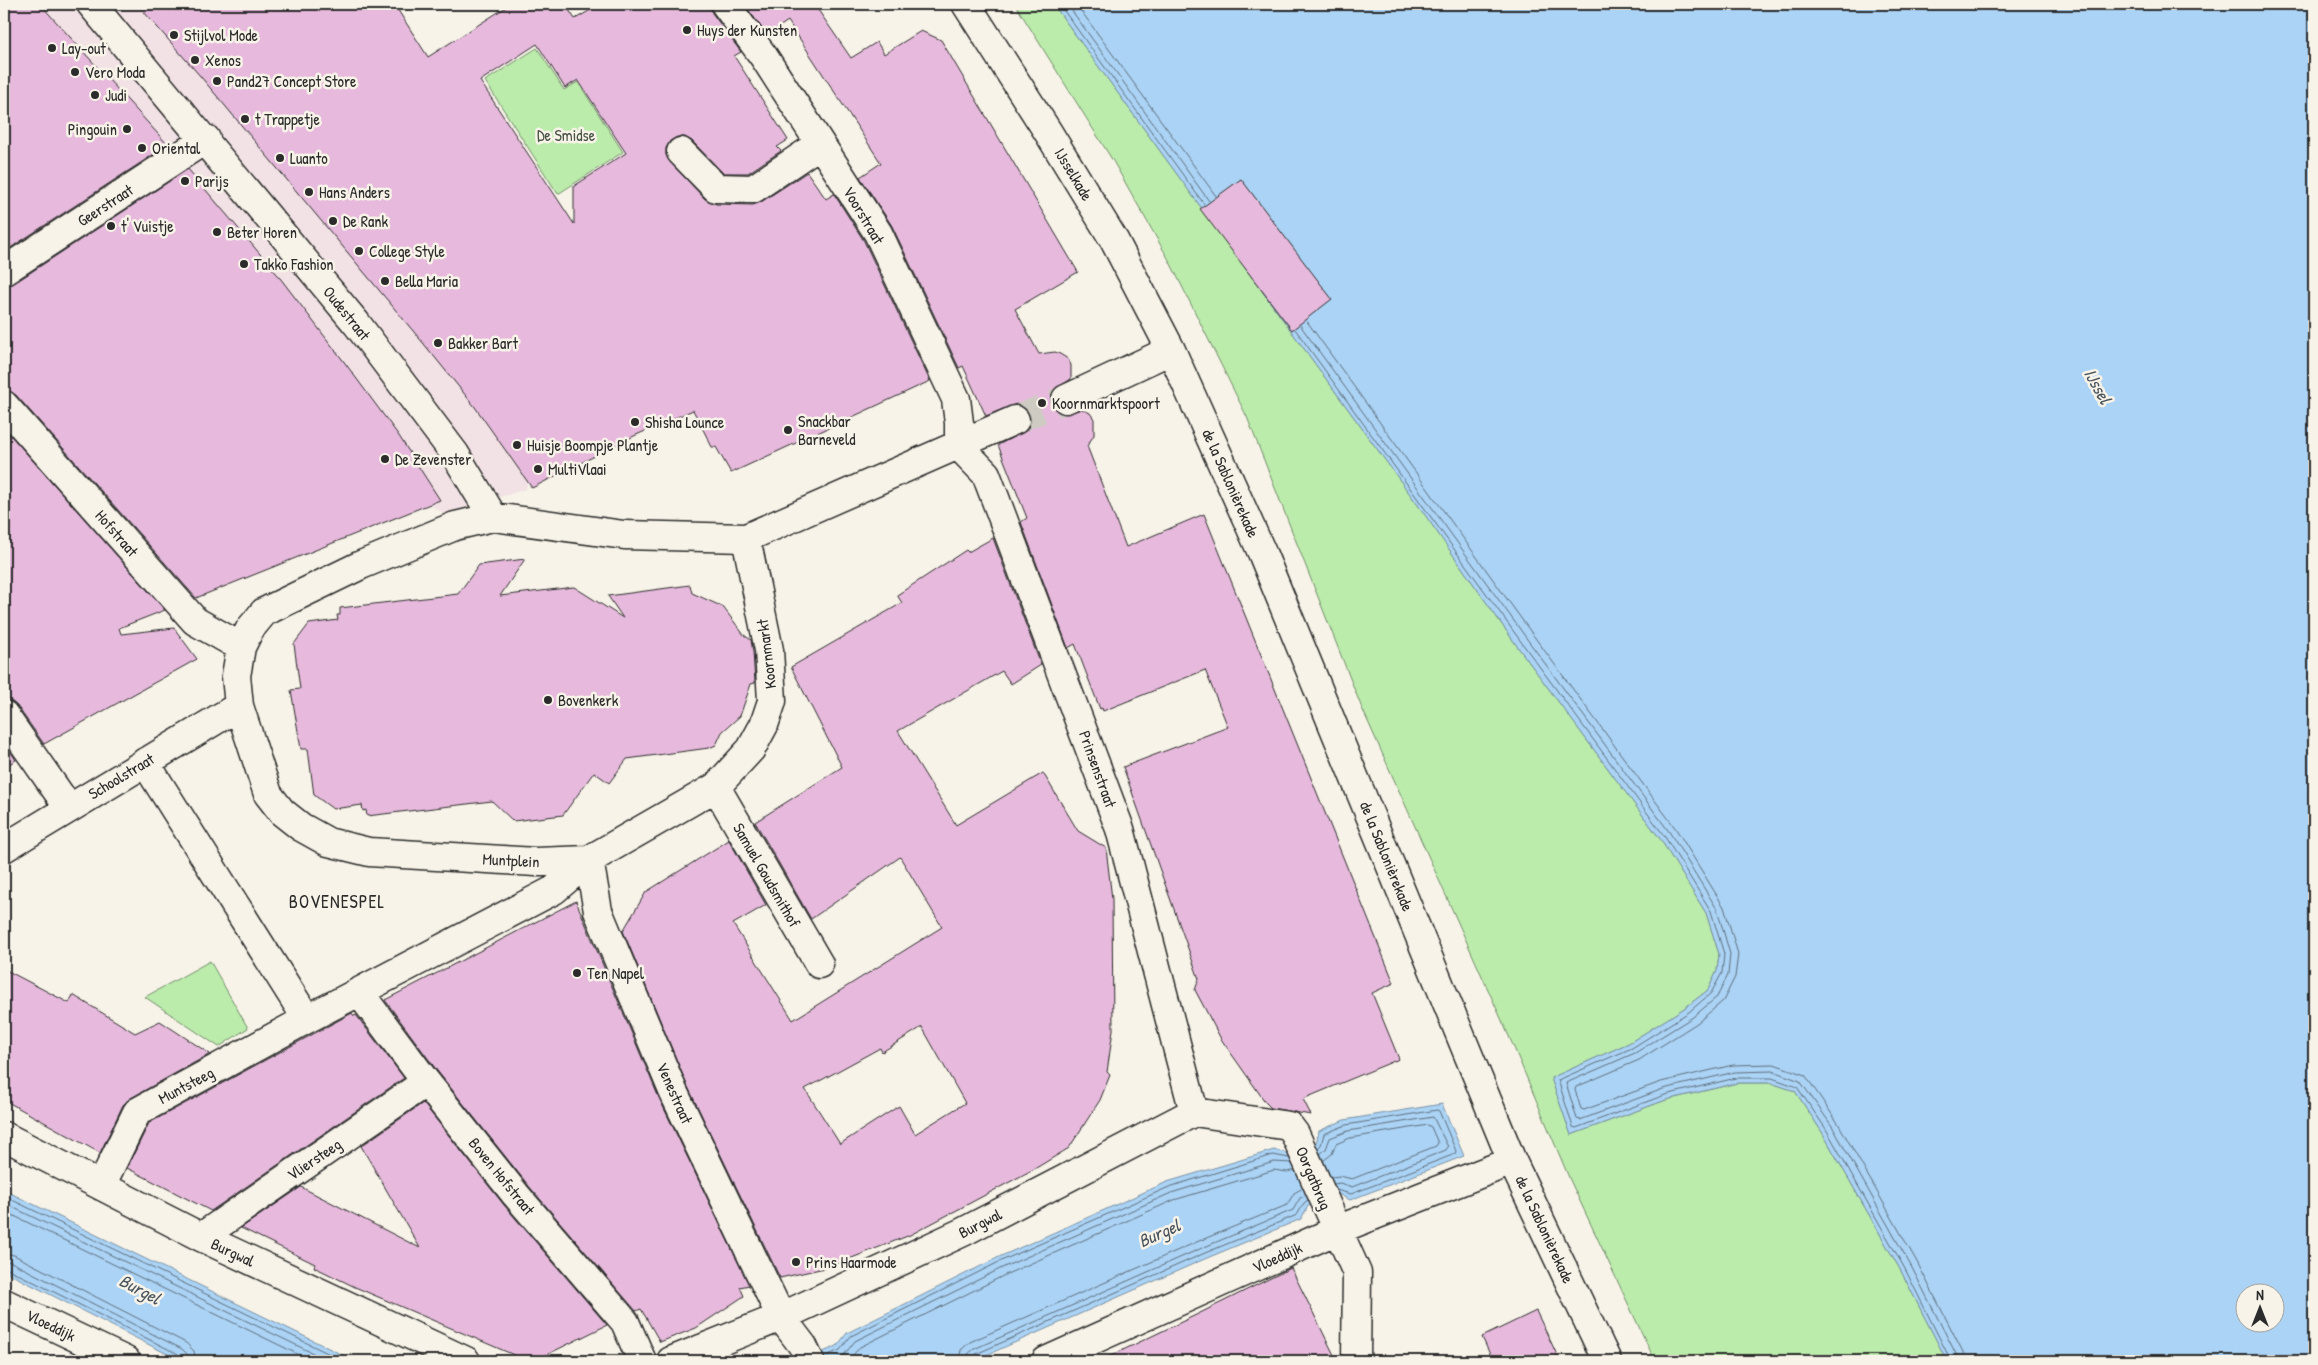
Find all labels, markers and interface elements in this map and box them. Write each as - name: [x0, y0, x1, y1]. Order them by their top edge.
- place label: Huys der Kunsten: [697, 19, 797, 41]
- place label: Stijlvol Mode: [184, 24, 258, 46]
- marker: Huys der Kunsten: [681, 24, 693, 36]
- marker: Stijlvol Mode: [168, 29, 180, 41]
- place label: Lay-out: [62, 37, 106, 59]
- marker: Lay-out: [46, 42, 58, 54]
- place label: Xenos: [205, 49, 241, 71]
- marker: Xenos: [189, 54, 201, 66]
- place label: Vero Moda: [85, 61, 145, 83]
- marker: Vero Moda: [69, 66, 81, 78]
- place label: Pand27 Concept Store: [227, 70, 357, 92]
- marker: Pand27 Concept Store: [211, 75, 223, 87]
- place label: Judi: [105, 84, 127, 106]
- marker: Judi: [89, 89, 101, 101]
- place label: t Trappetje: [255, 108, 320, 130]
- marker: t Trappetje: [239, 113, 251, 125]
- place label: Pingouin: [68, 118, 117, 140]
- marker: Pingouin: [121, 123, 133, 135]
- park label: De Smidse: [537, 124, 596, 146]
- place label: Oriental: [152, 137, 201, 159]
- marker: Oriental: [136, 142, 148, 154]
- street label: IJsselkade: [1050, 143, 1099, 205]
- place label: Luanto: [290, 147, 328, 169]
- marker: Luanto: [274, 152, 286, 164]
- place label: Parijs: [195, 170, 229, 192]
- marker: Parijs: [179, 175, 191, 187]
- street label: Geerstraat: [73, 178, 138, 231]
- place label: Hans Anders: [319, 181, 390, 203]
- street label: Voorstraat: [838, 182, 890, 248]
- marker: Hans Anders: [303, 186, 315, 198]
- place label: De Rank: [343, 210, 388, 232]
- place label: t' Vuistje: [121, 215, 174, 237]
- marker: De Rank: [327, 215, 339, 227]
- marker: t' Vuistje: [105, 220, 117, 232]
- place label: Beter Horen: [227, 221, 297, 243]
- marker: Beter Horen: [211, 226, 223, 238]
- place label: College Style: [369, 240, 446, 262]
- marker: College Style: [353, 245, 365, 257]
- place label: Takko Fashion: [254, 253, 334, 275]
- marker: Takko Fashion: [238, 258, 250, 270]
- place label: Bella Maria: [395, 270, 458, 292]
- marker: Bella Maria: [379, 275, 391, 287]
- street label: Oudestraat: [318, 281, 376, 345]
- place label: Bakker Bart: [448, 332, 518, 354]
- marker: Bakker Bart: [432, 337, 444, 349]
- water label: IJssel: [2078, 364, 2118, 409]
- place label: Koornmarktspoort: [1052, 392, 1160, 414]
- marker: Koornmarktspoort: [1036, 397, 1048, 409]
- place label: Snackbar Barneveld: [798, 410, 855, 450]
- place label: Shisha Lounce: [645, 411, 725, 433]
- marker: Shisha Lounce: [629, 416, 641, 428]
- marker: Snackbar Barneveld: [782, 424, 794, 436]
- street label: de la Sablonièrekade: [1197, 425, 1265, 541]
- place label: Huisje Boompje Plantje: [527, 434, 659, 456]
- marker: Huisje Boompje Plantje: [511, 439, 523, 451]
- place label: De Zevenster: [395, 448, 471, 470]
- marker: De Zevenster: [379, 453, 391, 465]
- place label: MultiVlaai: [548, 458, 607, 480]
- marker: MultiVlaai: [532, 463, 544, 475]
- street label: Hofstraat: [90, 505, 144, 562]
- street label: Koornmarkt: [751, 617, 781, 690]
- place label: Bovenkerk: [558, 689, 619, 711]
- marker: Bovenkerk: [542, 694, 554, 706]
- street label: Prinsenstraat: [1074, 728, 1122, 811]
- street label: Schoolstraat: [84, 747, 159, 804]
- street label: de la Sablonièrekade: [1355, 798, 1419, 915]
- street label: Samuel Goudsmithof: [728, 819, 806, 931]
- street label: Muntplein: [482, 848, 540, 872]
- district label: BOVENESPEL: [289, 889, 385, 914]
- place label: Ten Napel: [587, 962, 645, 984]
- marker: Ten Napel: [571, 967, 583, 979]
- street label: Venestraat: [652, 1059, 698, 1128]
- street label: Muntsteeg: [154, 1061, 218, 1109]
- street label: Vliersteeg: [283, 1133, 345, 1185]
- street label: Boven Hofstraat: [464, 1133, 540, 1220]
- street label: Oorgatbrug: [1291, 1143, 1337, 1213]
- street label: de la Sablonièrekade: [1510, 1171, 1580, 1287]
- street label: Burgwal: [955, 1202, 1006, 1243]
- water label: Burgel: [1134, 1212, 1185, 1253]
- street label: Burgwal: [208, 1232, 259, 1272]
- street label: Vloeddijk: [1249, 1236, 1306, 1278]
- place label: Prins Haarmode: [806, 1251, 897, 1273]
- marker: Prins Haarmode: [790, 1256, 802, 1268]
- water label: Burgel: [115, 1268, 166, 1311]
- north arrow: [2236, 1282, 2286, 1332]
- text: N: [2256, 1285, 2264, 1304]
- street label: Vloeddijk: [23, 1304, 80, 1347]

